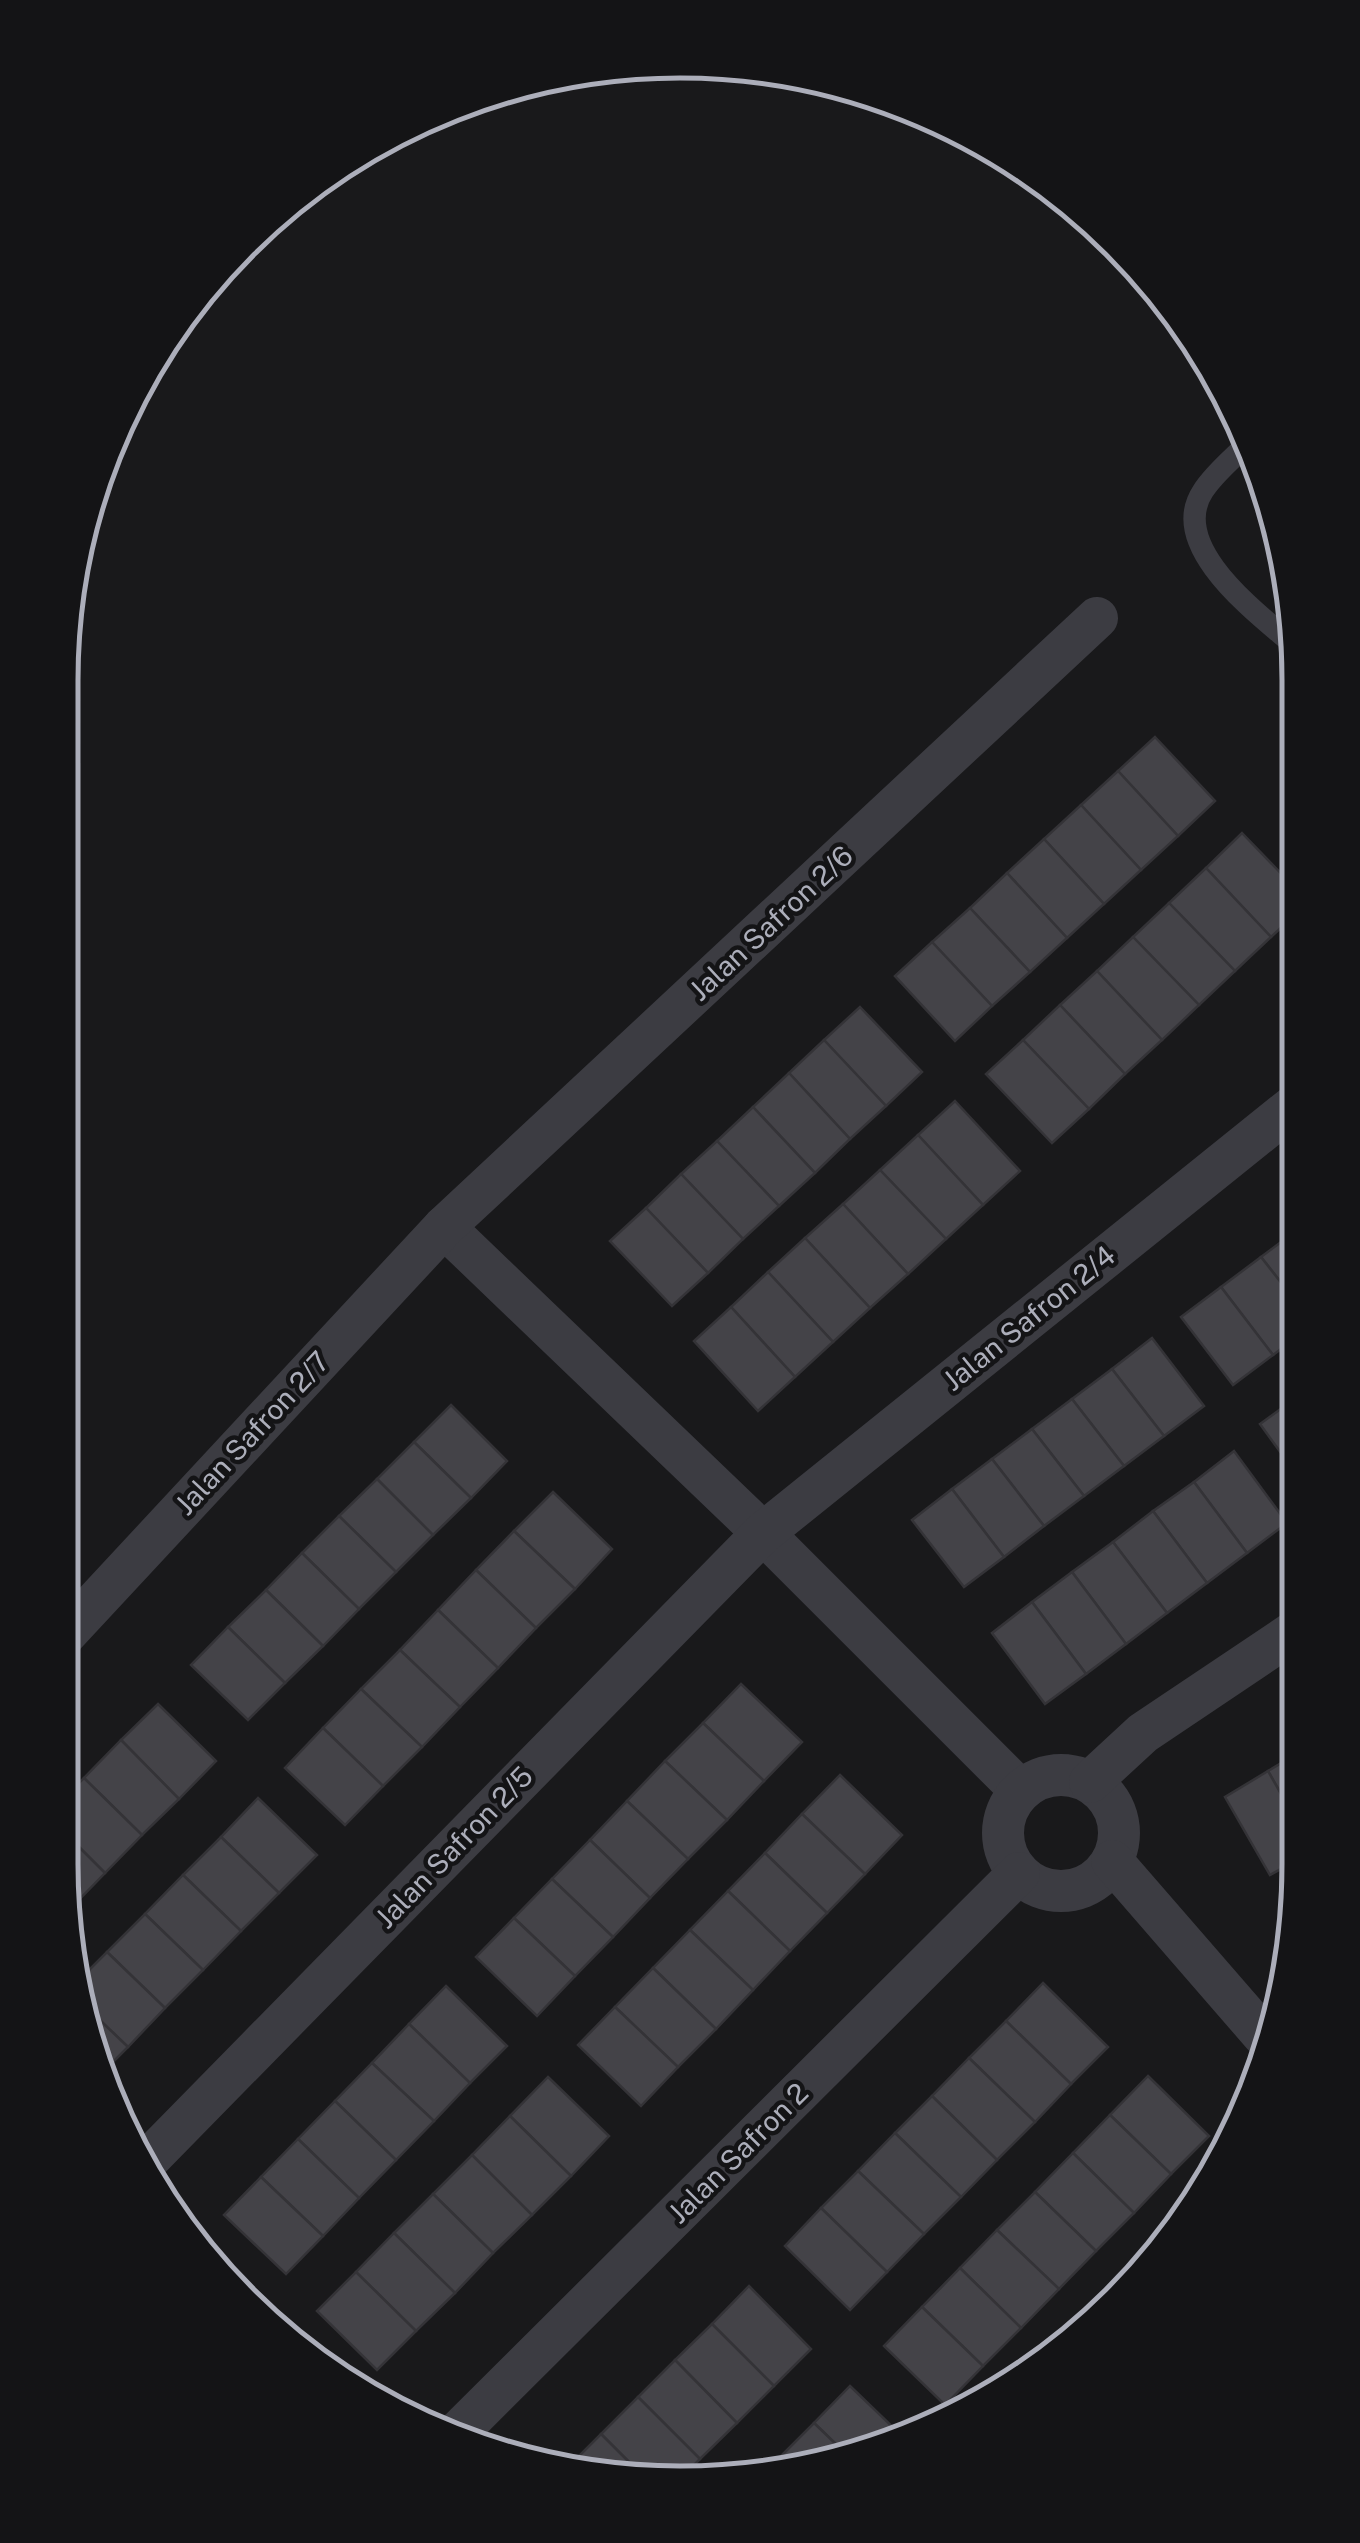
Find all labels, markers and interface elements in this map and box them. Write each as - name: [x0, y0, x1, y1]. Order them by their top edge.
- street label: Jalan Safron 2/6: [682, 838, 859, 1007]
- street label: Jalan Safron 2/4: [936, 1238, 1121, 1397]
- street label: Jalan Safron 2/7: [168, 1344, 336, 1521]
- street label: Jalan Safron 2/5: [368, 1759, 539, 1934]
- street label: Jalan Safron 2: [661, 2076, 814, 2229]

